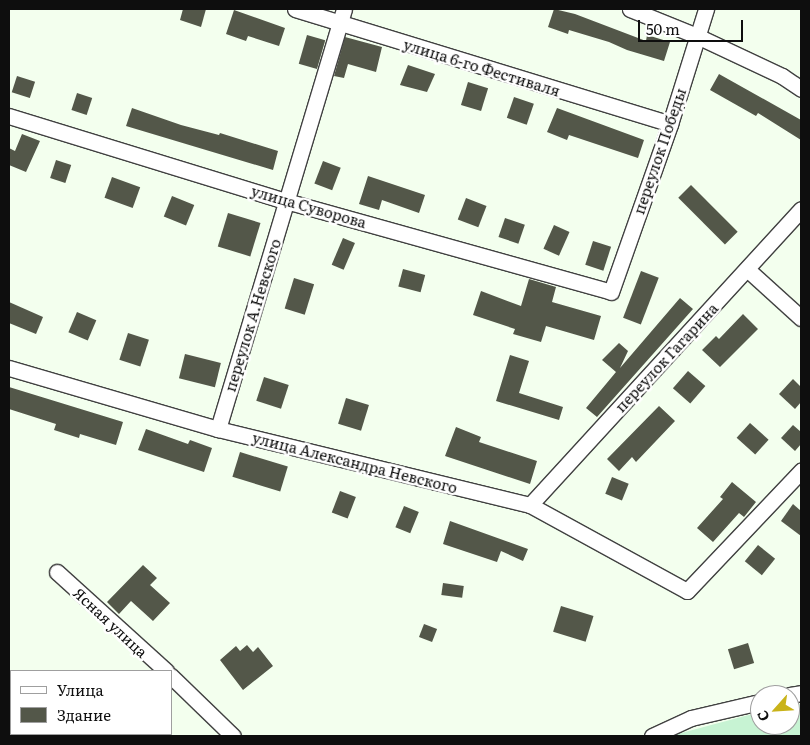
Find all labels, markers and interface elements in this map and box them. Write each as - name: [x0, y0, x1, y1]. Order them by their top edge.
- scale bar: [640, 10, 745, 42]
- text: 50 m: [646, 17, 680, 40]
- street label: улица 6-го Фестиваля: [401, 35, 563, 99]
- street label: переулок Победы: [629, 86, 689, 216]
- street label: улица Суворова: [249, 181, 369, 231]
- street label: переулок А.Невского: [220, 236, 284, 394]
- street label: переулок Гагарина: [611, 299, 721, 415]
- street label: улица Александра Невского: [251, 428, 459, 496]
- street label: Ясная улица: [70, 583, 152, 661]
- legend: [10, 670, 172, 735]
- text: Улица: [57, 678, 104, 701]
- north arrow: [750, 685, 800, 735]
- text: Здание: [57, 703, 111, 726]
- text: С: [751, 707, 774, 725]

